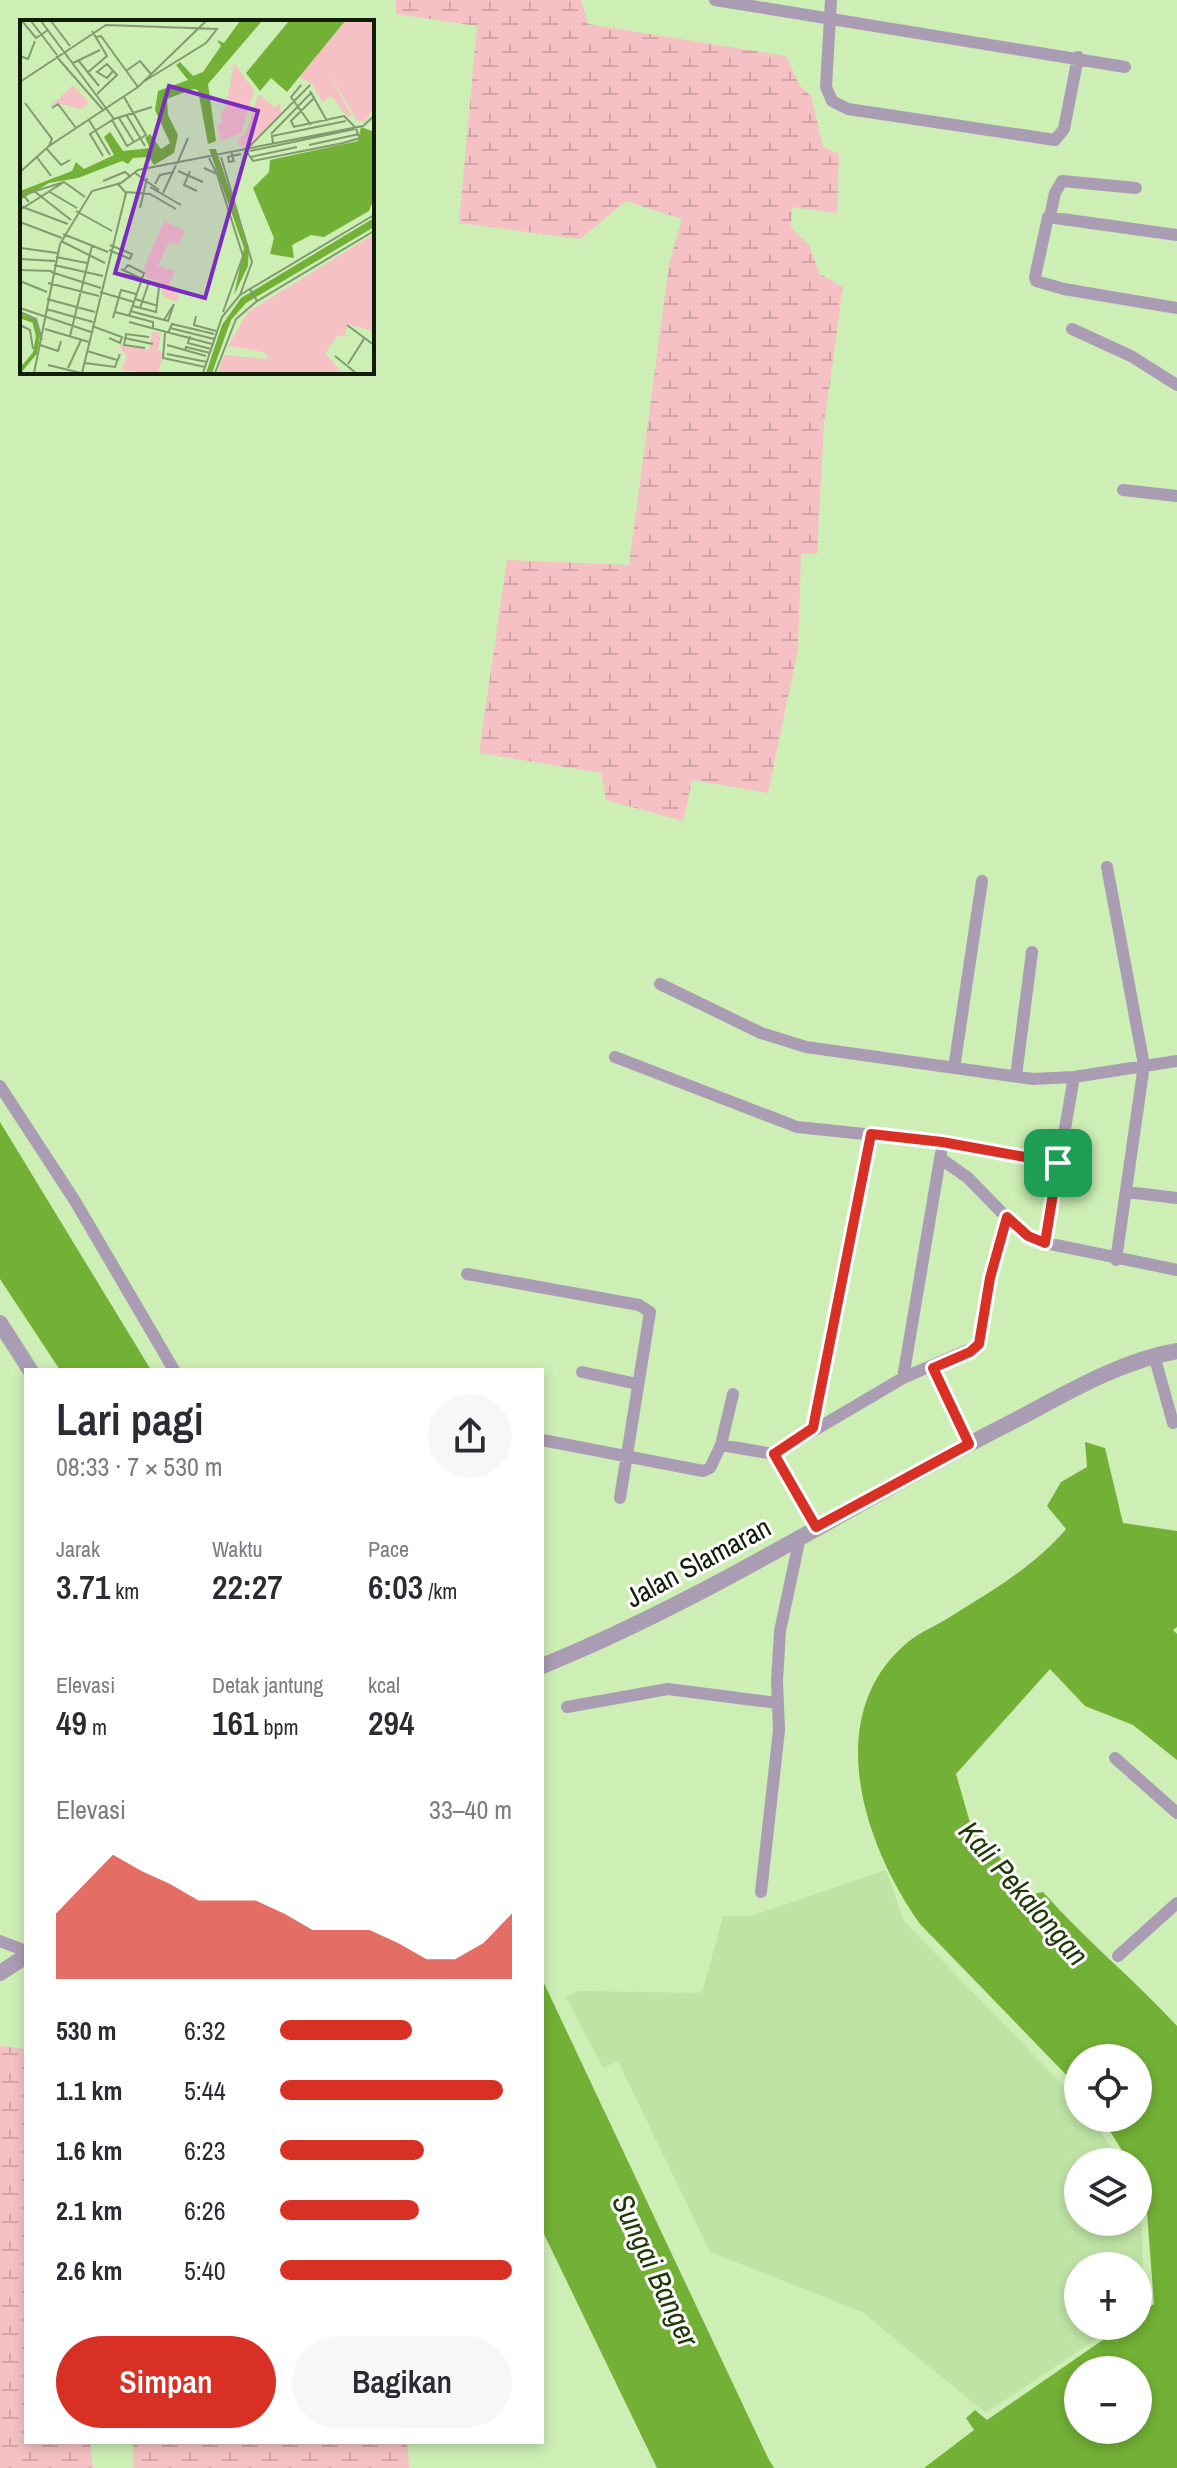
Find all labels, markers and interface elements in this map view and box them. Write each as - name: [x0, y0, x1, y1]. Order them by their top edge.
- inset map: [20, 20, 374, 374]
- pin: [1024, 1129, 1092, 1197]
- icon: arrive: [1036, 1141, 1080, 1185]
- text: Lari pagi: [56, 1389, 204, 1449]
- button: share: [428, 1394, 512, 1478]
- text: 08:33 · 7 × 530 m: [56, 1449, 223, 1484]
- street label: Jalan Slamaran: [619, 1508, 777, 1616]
- text: Jarak: [56, 1534, 100, 1564]
- text: Waktu: [212, 1534, 262, 1564]
- text: Pace: [368, 1534, 409, 1564]
- text: 3.71: [56, 1564, 110, 1610]
- text: 22:27: [212, 1564, 283, 1610]
- text: 6:03: [368, 1564, 423, 1610]
- text: km: [110, 1576, 139, 1606]
- text: /km: [423, 1576, 457, 1606]
- text: Elevasi: [56, 1670, 115, 1700]
- text: Detak jantung: [212, 1670, 323, 1700]
- text: kcal: [368, 1670, 400, 1700]
- text: 49: [56, 1700, 87, 1746]
- text: 161: [212, 1700, 259, 1746]
- text: 294: [368, 1700, 415, 1746]
- text: m: [87, 1712, 107, 1742]
- text: bpm: [259, 1712, 299, 1742]
- text: Elevasi: [56, 1792, 126, 1827]
- text: 33–40 m: [429, 1792, 512, 1827]
- water label: Kali Pekalongan: [950, 1812, 1098, 1974]
- text: 530 m: [56, 2013, 116, 2048]
- text: 6:32: [184, 2013, 226, 2048]
- map controls: [1064, 2044, 1152, 2444]
- button: locate: [1064, 2044, 1152, 2132]
- text: 1.1 km: [56, 2073, 122, 2108]
- text: 5:44: [184, 2073, 226, 2108]
- text: 1.6 km: [56, 2133, 122, 2168]
- text: 6:23: [184, 2133, 226, 2168]
- button: layers: [1064, 2148, 1152, 2236]
- water label: Sungai Banger: [603, 2187, 709, 2354]
- text: 2.1 km: [56, 2193, 122, 2228]
- text: 6:26: [184, 2193, 226, 2228]
- button: +: [1064, 2252, 1152, 2340]
- text: 2.6 km: [56, 2253, 122, 2288]
- text: 5:40: [184, 2253, 226, 2288]
- button: Simpan: [56, 2336, 276, 2428]
- button: Bagikan: [292, 2336, 512, 2428]
- button: −: [1064, 2356, 1152, 2444]

